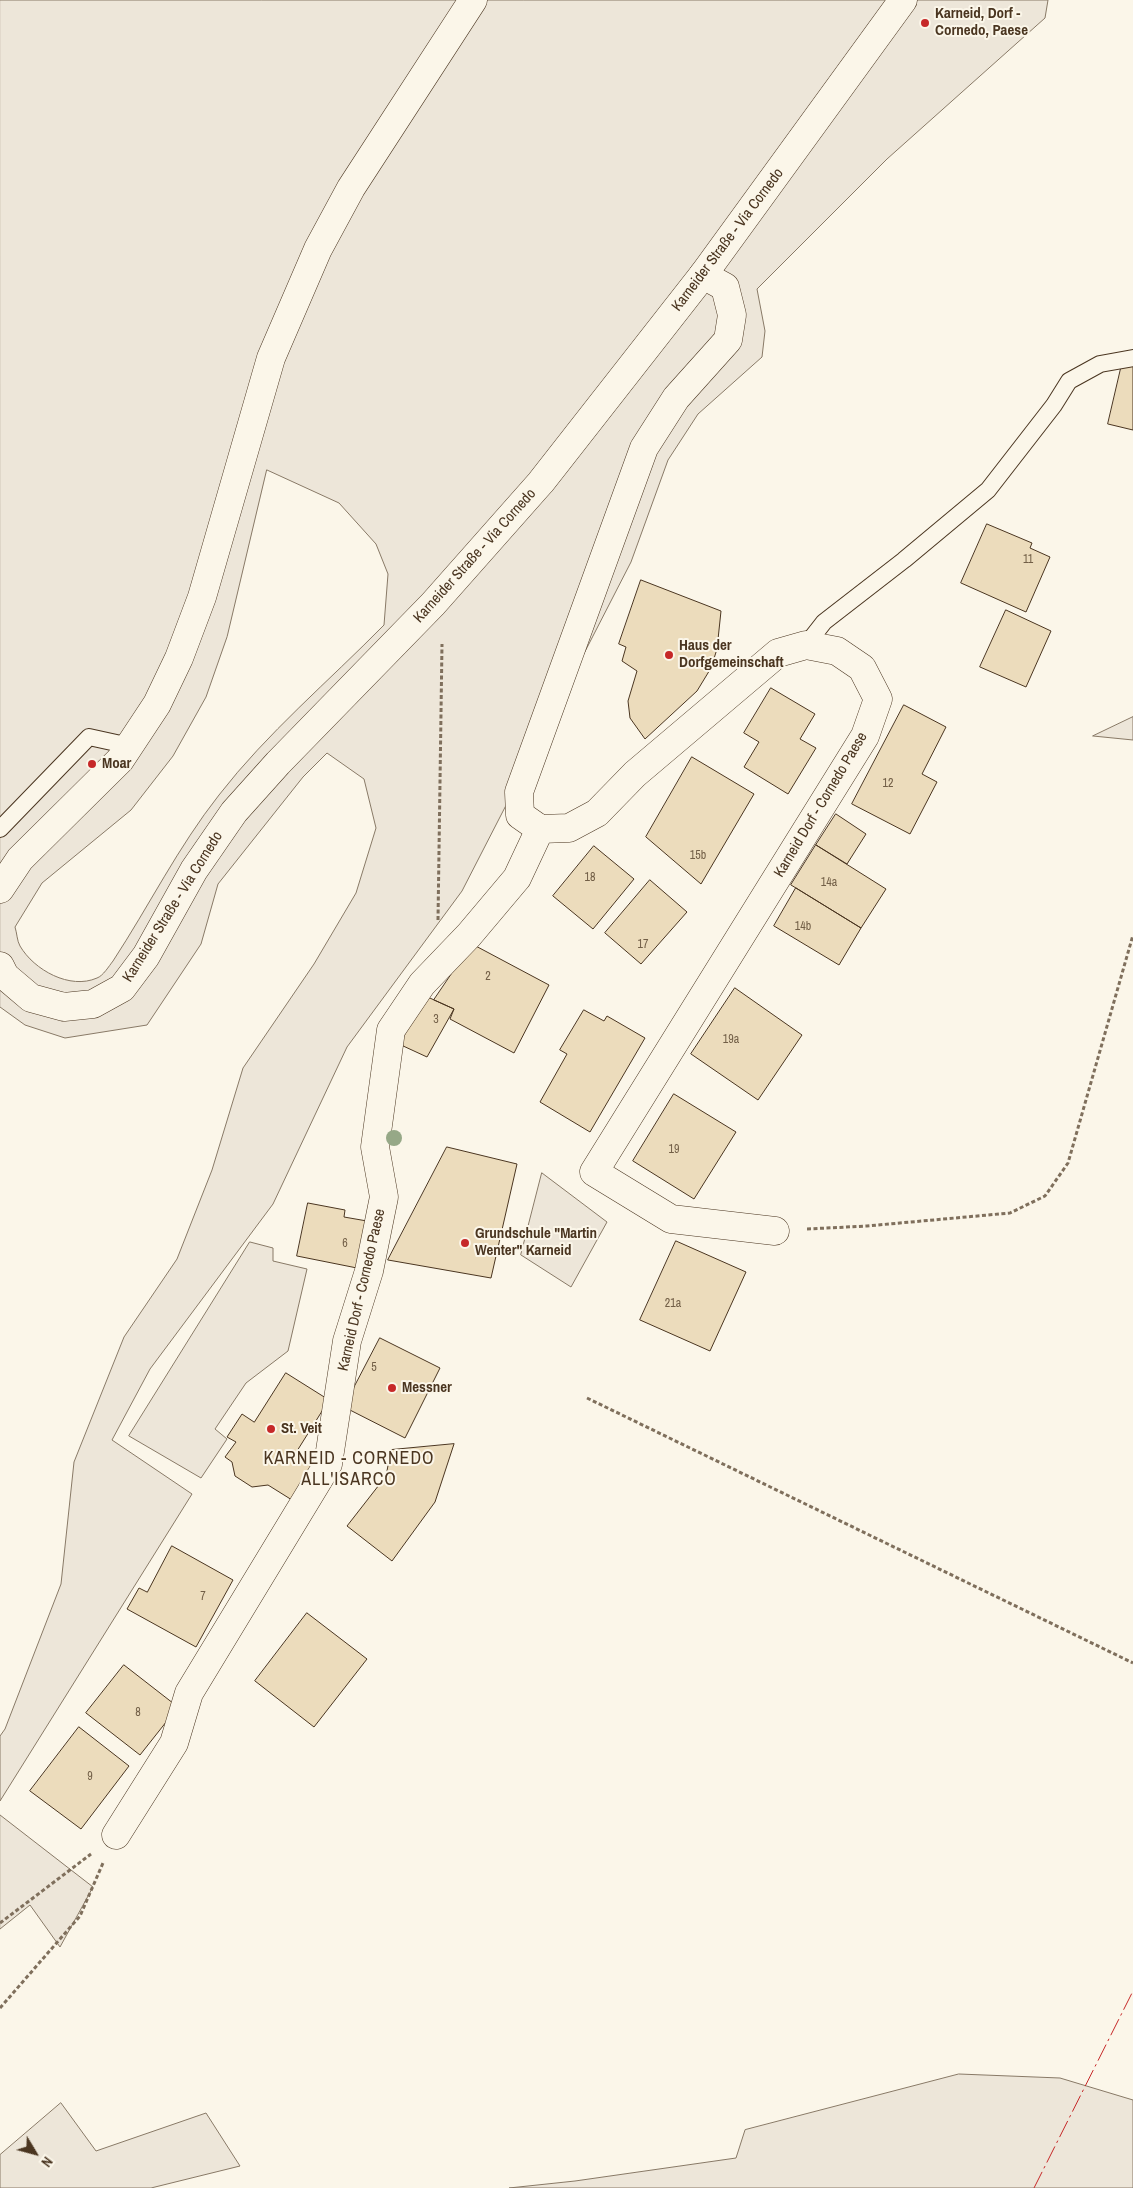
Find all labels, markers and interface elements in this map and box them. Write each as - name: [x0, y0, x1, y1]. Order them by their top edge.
- place label: Karneid, Dorf - Cornedo, Paese: [935, 5, 1028, 40]
- marker: Karneid, Dorf - Cornedo, Paese: [919, 17, 931, 29]
- street label: Karneider Straße - Via Cornedo: [668, 165, 788, 315]
- street label: Karneider Straße - Via Cornedo: [410, 485, 540, 627]
- house number: 11: [1023, 553, 1033, 567]
- place label: Haus der Dorfgemeinschaft: [679, 637, 784, 672]
- marker: Haus der Dorfgemeinschaft: [663, 649, 675, 661]
- street label: Karneid Dorf - Cornedo Paese: [771, 729, 871, 881]
- place label: Moar: [102, 755, 131, 773]
- marker: Moar: [86, 758, 98, 770]
- house number: 12: [883, 777, 893, 791]
- street label: Karneider Straße - Via Cornedo: [119, 828, 227, 986]
- house number: 15b: [690, 849, 706, 863]
- house number: 18: [585, 871, 595, 885]
- house number: 14a: [821, 876, 837, 890]
- house number: 14b: [795, 920, 811, 934]
- house number: 17: [638, 938, 648, 952]
- house number: 2: [485, 970, 491, 984]
- house number: 3: [433, 1013, 439, 1027]
- house number: 19a: [723, 1033, 739, 1047]
- house number: 19: [669, 1143, 679, 1157]
- street label: Karneid Dorf - Cornedo Paese: [335, 1207, 389, 1373]
- place label: Grundschule "Martin Wenter" Karneid: [475, 1225, 597, 1260]
- house number: 6: [342, 1237, 348, 1251]
- marker: Grundschule "Martin Wenter" Karneid: [459, 1237, 471, 1249]
- house number: 21a: [665, 1297, 681, 1311]
- house number: 5: [371, 1361, 377, 1375]
- place label: Messner: [402, 1379, 452, 1397]
- marker: Messner: [386, 1382, 398, 1394]
- place label: St. Veit: [281, 1420, 322, 1438]
- marker: St. Veit: [265, 1423, 277, 1435]
- district label: KARNEID - CORNEDO ALL'ISARCO: [261, 1448, 437, 1490]
- house number: 7: [200, 1590, 206, 1604]
- house number: 8: [135, 1706, 141, 1720]
- house number: 9: [87, 1770, 93, 1784]
- north arrow: [10, 2128, 60, 2178]
- text: N: [37, 2153, 57, 2171]

